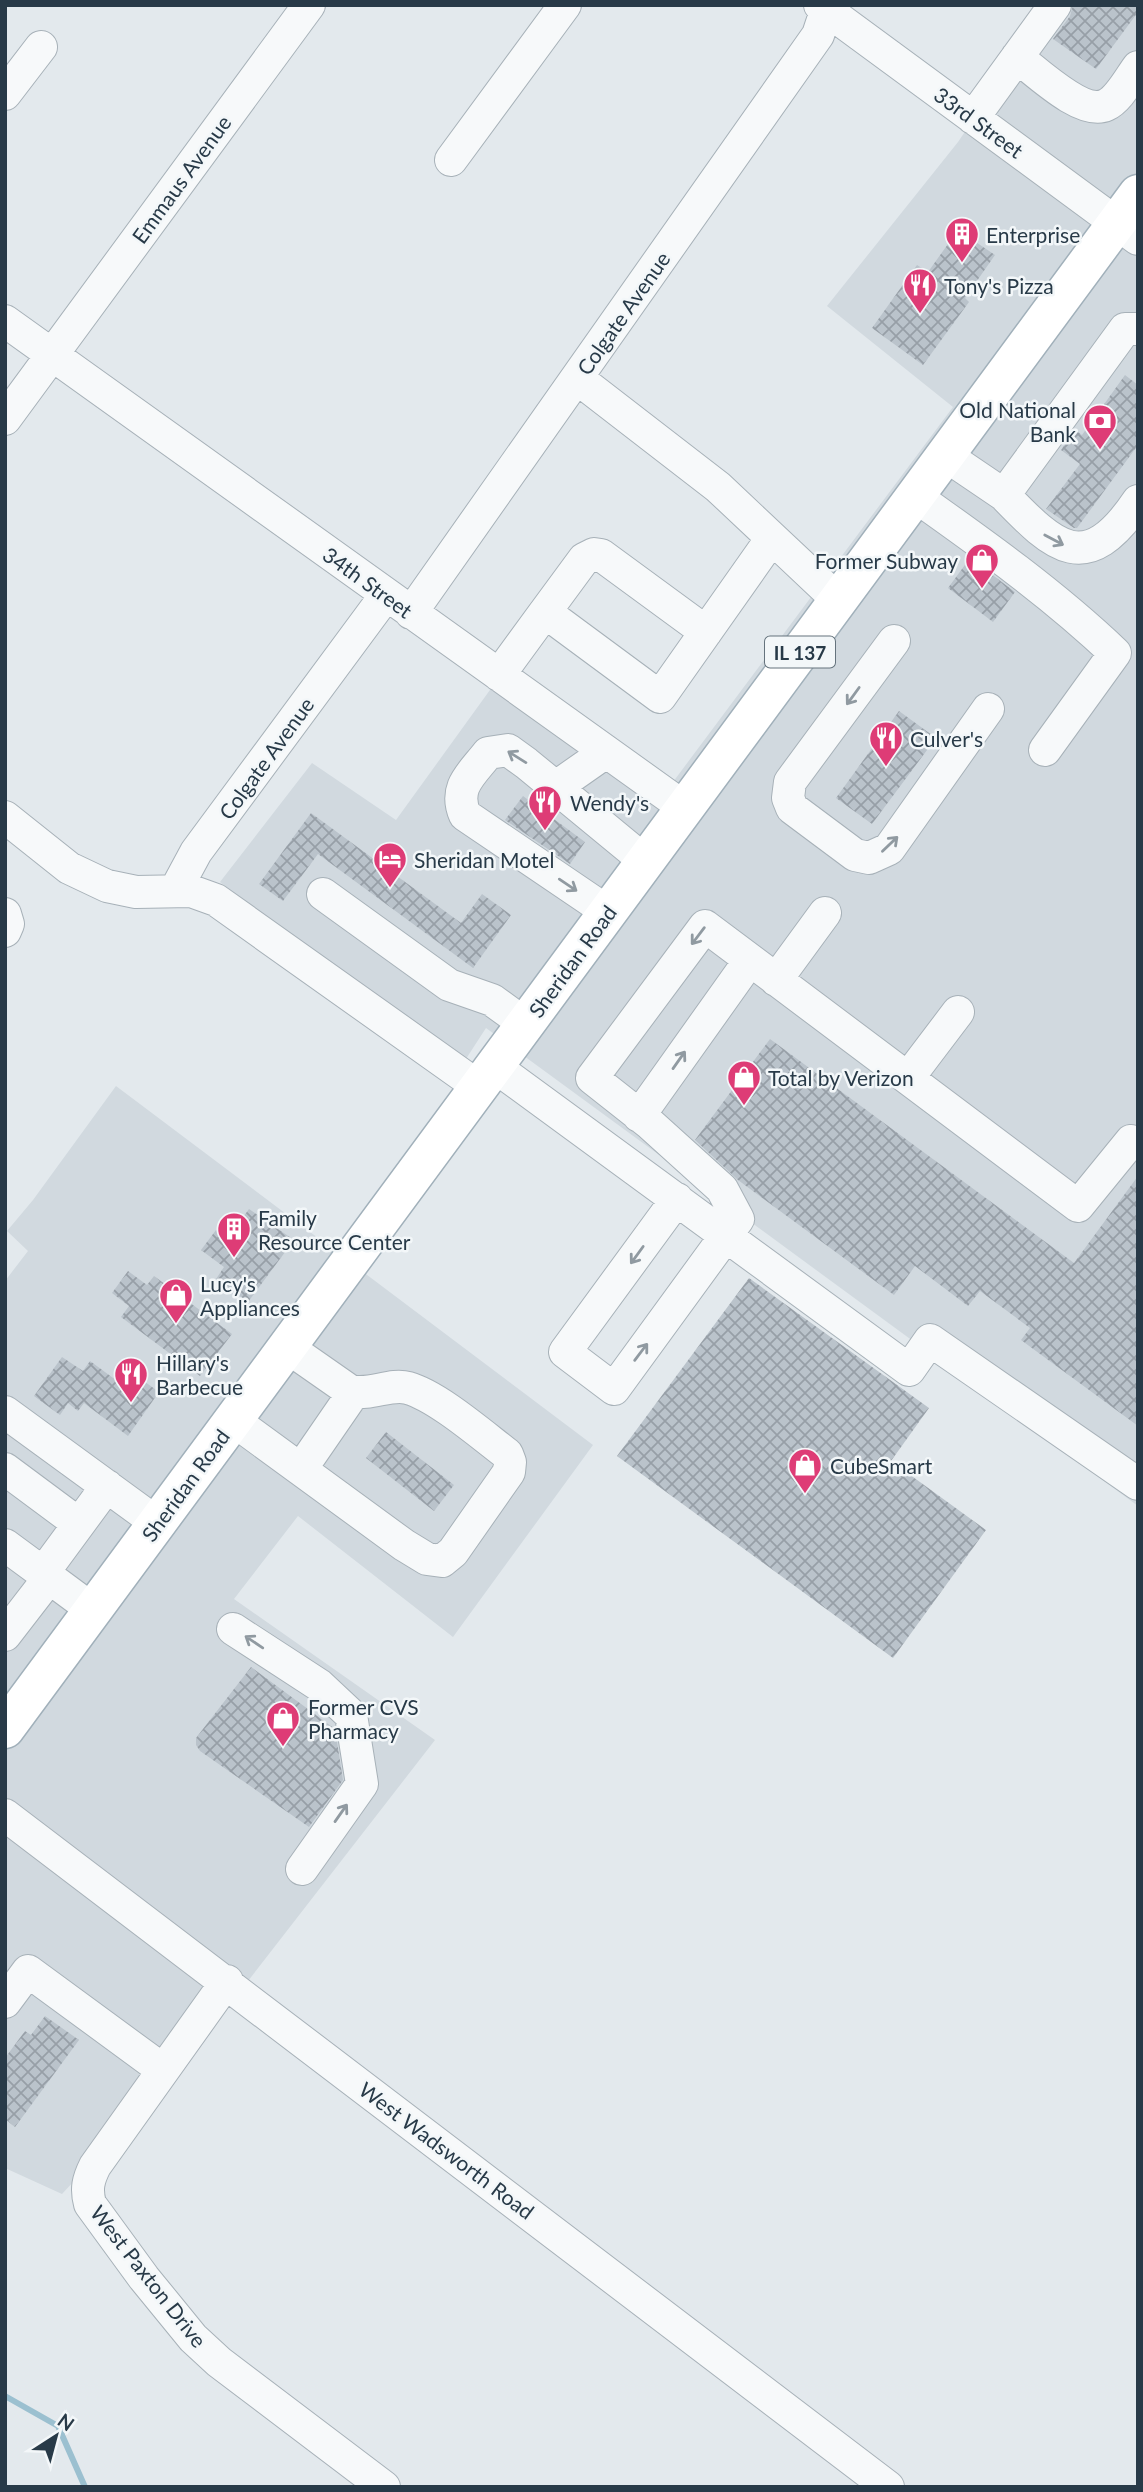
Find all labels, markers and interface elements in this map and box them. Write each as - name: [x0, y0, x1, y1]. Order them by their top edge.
- street label: 33rd Street: [930, 81, 1029, 163]
- street label: Emmaus Avenue: [126, 110, 236, 248]
- building icon: Enterprise: [943, 215, 981, 264]
- place label: Enterprise: [986, 222, 1080, 247]
- street label: Colgate Avenue: [571, 247, 675, 379]
- restaurant icon: Tony's Pizza: [901, 266, 939, 315]
- place label: Tony's Pizza: [944, 273, 1054, 298]
- place label: Old National Bank: [959, 397, 1076, 446]
- bank icon: Old National Bank: [1081, 402, 1119, 451]
- one-way arrow: [1044, 534, 1064, 548]
- street label: 34th Street: [318, 541, 418, 623]
- shop icon: Former Subway: [963, 541, 1001, 590]
- place label: Former Subway: [815, 548, 958, 573]
- road number: IL 137: [765, 636, 835, 667]
- one-way arrow: [846, 686, 861, 705]
- street label: Colgate Avenue: [213, 692, 319, 824]
- restaurant icon: Culver's: [867, 719, 905, 768]
- place label: Culver's: [910, 726, 983, 751]
- one-way arrow: [507, 749, 527, 763]
- restaurant icon: Wendy's: [526, 783, 564, 832]
- place label: Wendy's: [570, 790, 649, 815]
- one-way arrow: [880, 836, 898, 853]
- hotel icon: Sheridan Motel: [371, 840, 409, 889]
- place label: Sheridan Motel: [414, 847, 554, 872]
- one-way arrow: [557, 878, 577, 892]
- street label: Sheridan Road: [523, 900, 621, 1022]
- one-way arrow: [691, 926, 705, 945]
- one-way arrow: [672, 1051, 686, 1070]
- shop icon: Total by Verizon: [725, 1058, 763, 1107]
- place label: Total by Verizon: [768, 1065, 914, 1090]
- place label: Family Resource Center: [258, 1205, 411, 1254]
- building icon: Family Resource Center: [215, 1210, 253, 1259]
- one-way arrow: [629, 1245, 644, 1263]
- place label: Lucy's Appliances: [200, 1271, 300, 1320]
- shop icon: Lucy's Appliances: [157, 1276, 195, 1325]
- one-way arrow: [633, 1342, 648, 1361]
- place label: Hillary's Barbecue: [156, 1350, 243, 1399]
- restaurant icon: Hillary's Barbecue: [112, 1355, 150, 1404]
- street label: Sheridan Road: [136, 1424, 234, 1546]
- shop icon: CubeSmart: [786, 1446, 824, 1495]
- place label: CubeSmart: [830, 1453, 933, 1478]
- one-way arrow: [245, 1635, 264, 1649]
- place label: Former CVS Pharmacy: [308, 1694, 419, 1743]
- shop icon: Former CVS Pharmacy: [264, 1699, 302, 1748]
- one-way arrow: [334, 1804, 348, 1823]
- street label: West Wadsworth Road: [355, 2076, 539, 2224]
- street label: West Paxton Drive: [86, 2200, 212, 2352]
- north arrow: [21, 2401, 91, 2471]
- text: N: [54, 2408, 79, 2435]

